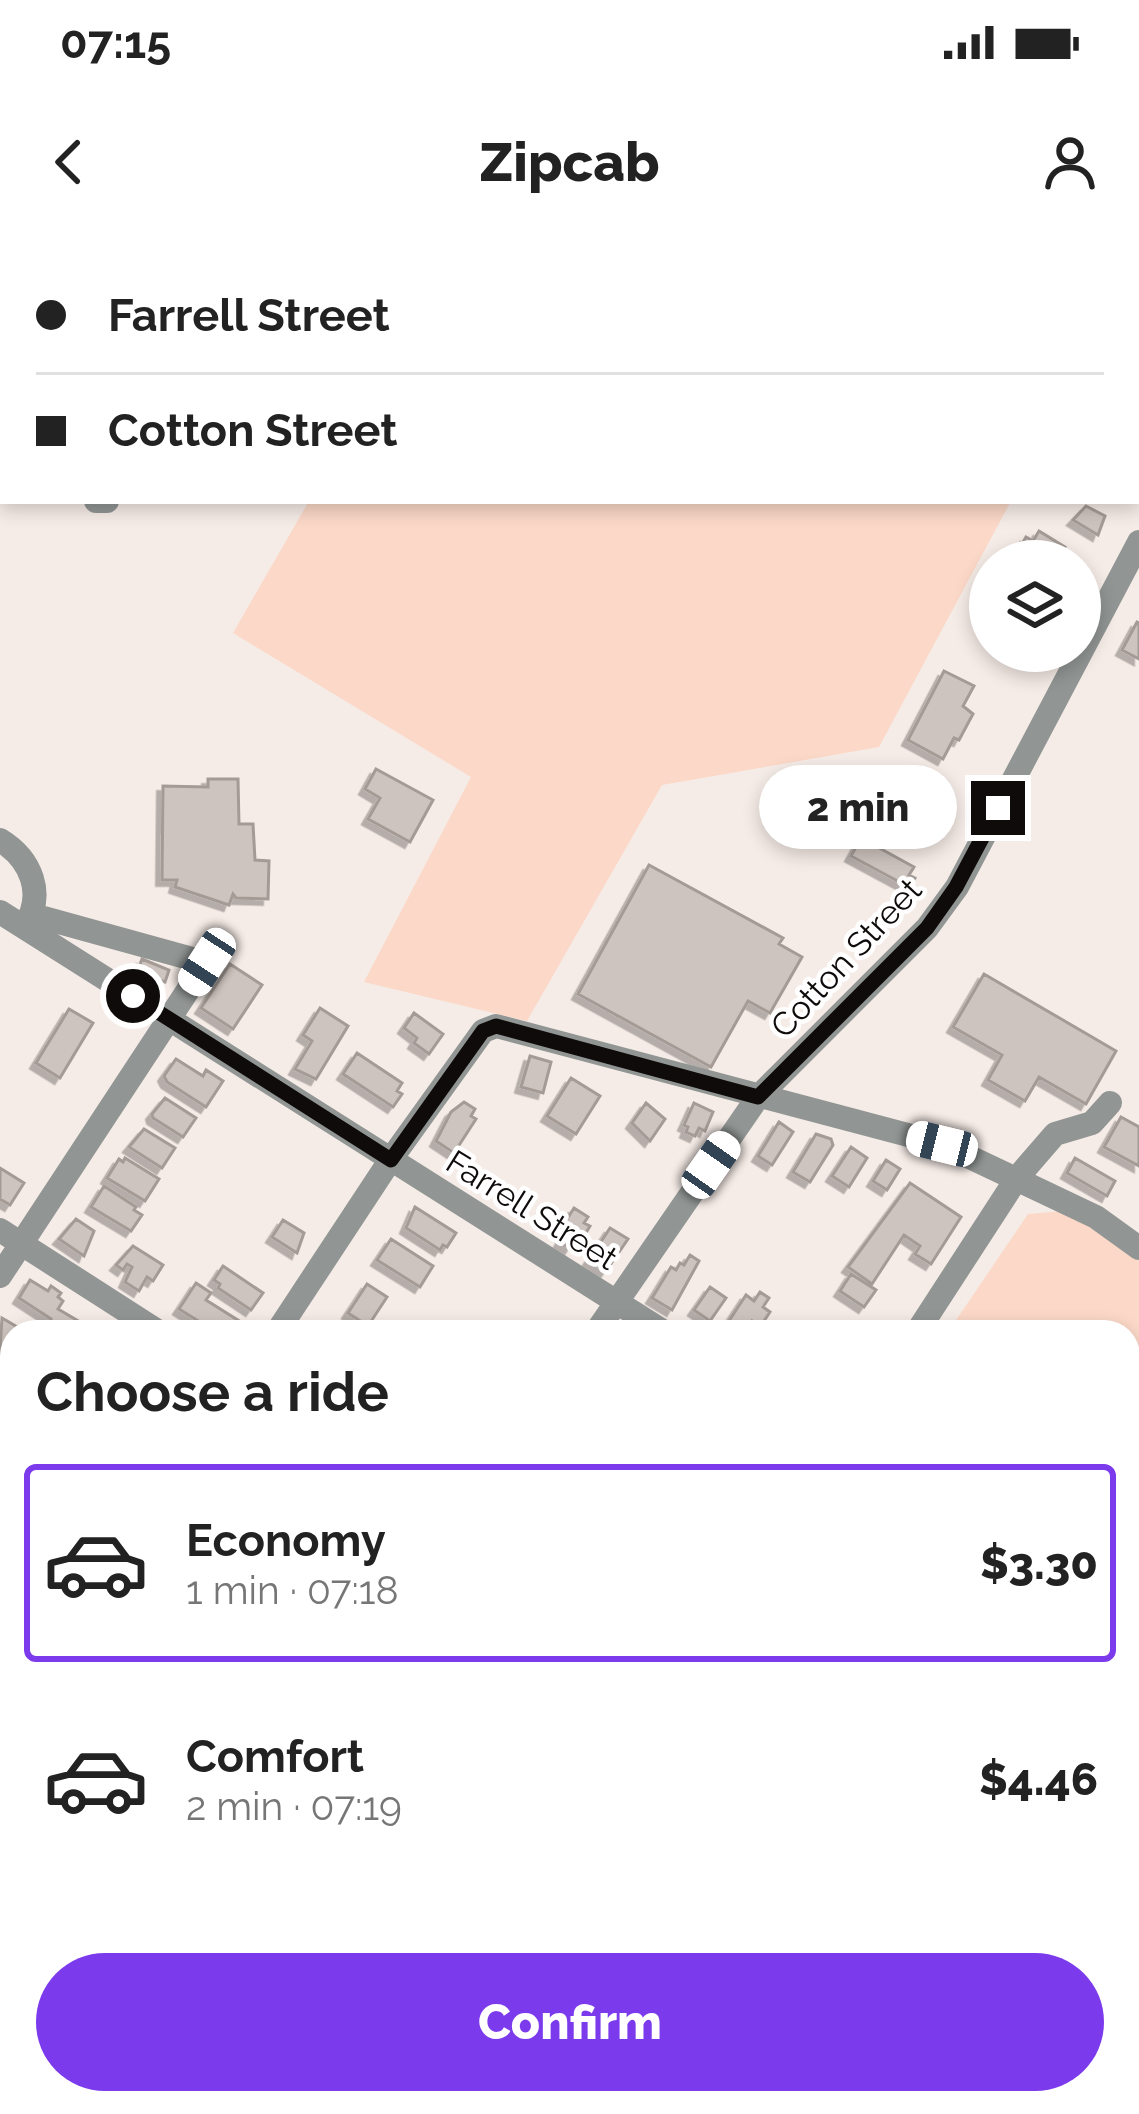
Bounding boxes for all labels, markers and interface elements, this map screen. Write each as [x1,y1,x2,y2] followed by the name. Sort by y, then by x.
[60,16,171,69] text: 07:15
[36,129,102,195] icon: back
[1037,129,1103,195] icon: person
[480,130,659,194] text: Zipcab
[108,289,390,342] text: Farrell Street
[108,404,398,457] text: Cotton Street
[969,540,1101,672] map controls
[969,540,1101,672] button: layers
[758,766,956,850] callout: 2 min
[971,781,1025,835] route end
[807,784,909,830] text: 2 min
[763,871,929,1045] street label: Cotton Street
[172,922,242,1002] car
[106,969,160,1023] route start
[903,1118,981,1170] car
[676,1125,746,1205] car
[439,1142,625,1278] street label: Farrell Street
[36,1360,389,1424] text: Choose a ride
[42,1509,150,1617] icon: car
[186,1514,386,1567] text: Economy
[980,1537,1098,1590] text: $3.30
[186,1567,399,1613] text: 1 min · 07:18
[42,1725,150,1833] icon: car
[186,1730,364,1783] text: Comfort
[979,1753,1098,1806] text: $4.46
[186,1783,402,1829] text: 2 min · 07:19
[36,1953,1104,2091] button: Confirm

